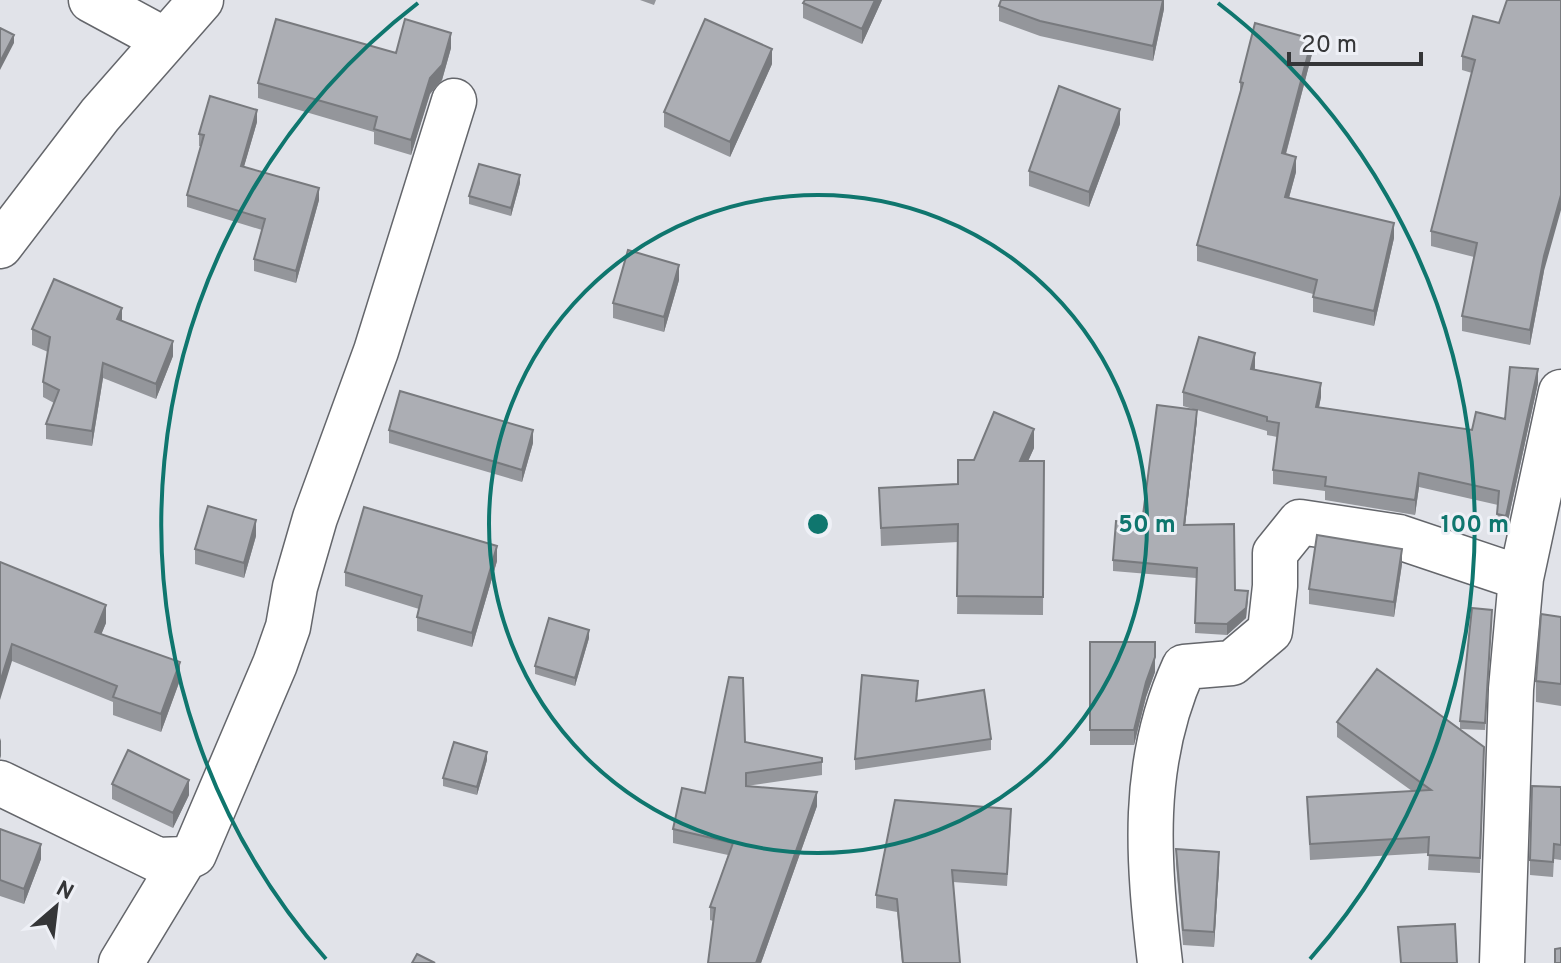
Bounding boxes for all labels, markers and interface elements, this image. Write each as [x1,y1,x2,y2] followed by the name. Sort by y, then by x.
[1289,16,1421,66] scale bar
[1301,31,1357,61] text: 20 m
[804,510,832,538] centre of rings
[1118,511,1176,541] text: 50 m
[1441,511,1509,541] text: 100 m
[16,867,96,947] north arrow
[51,876,78,907] text: N

